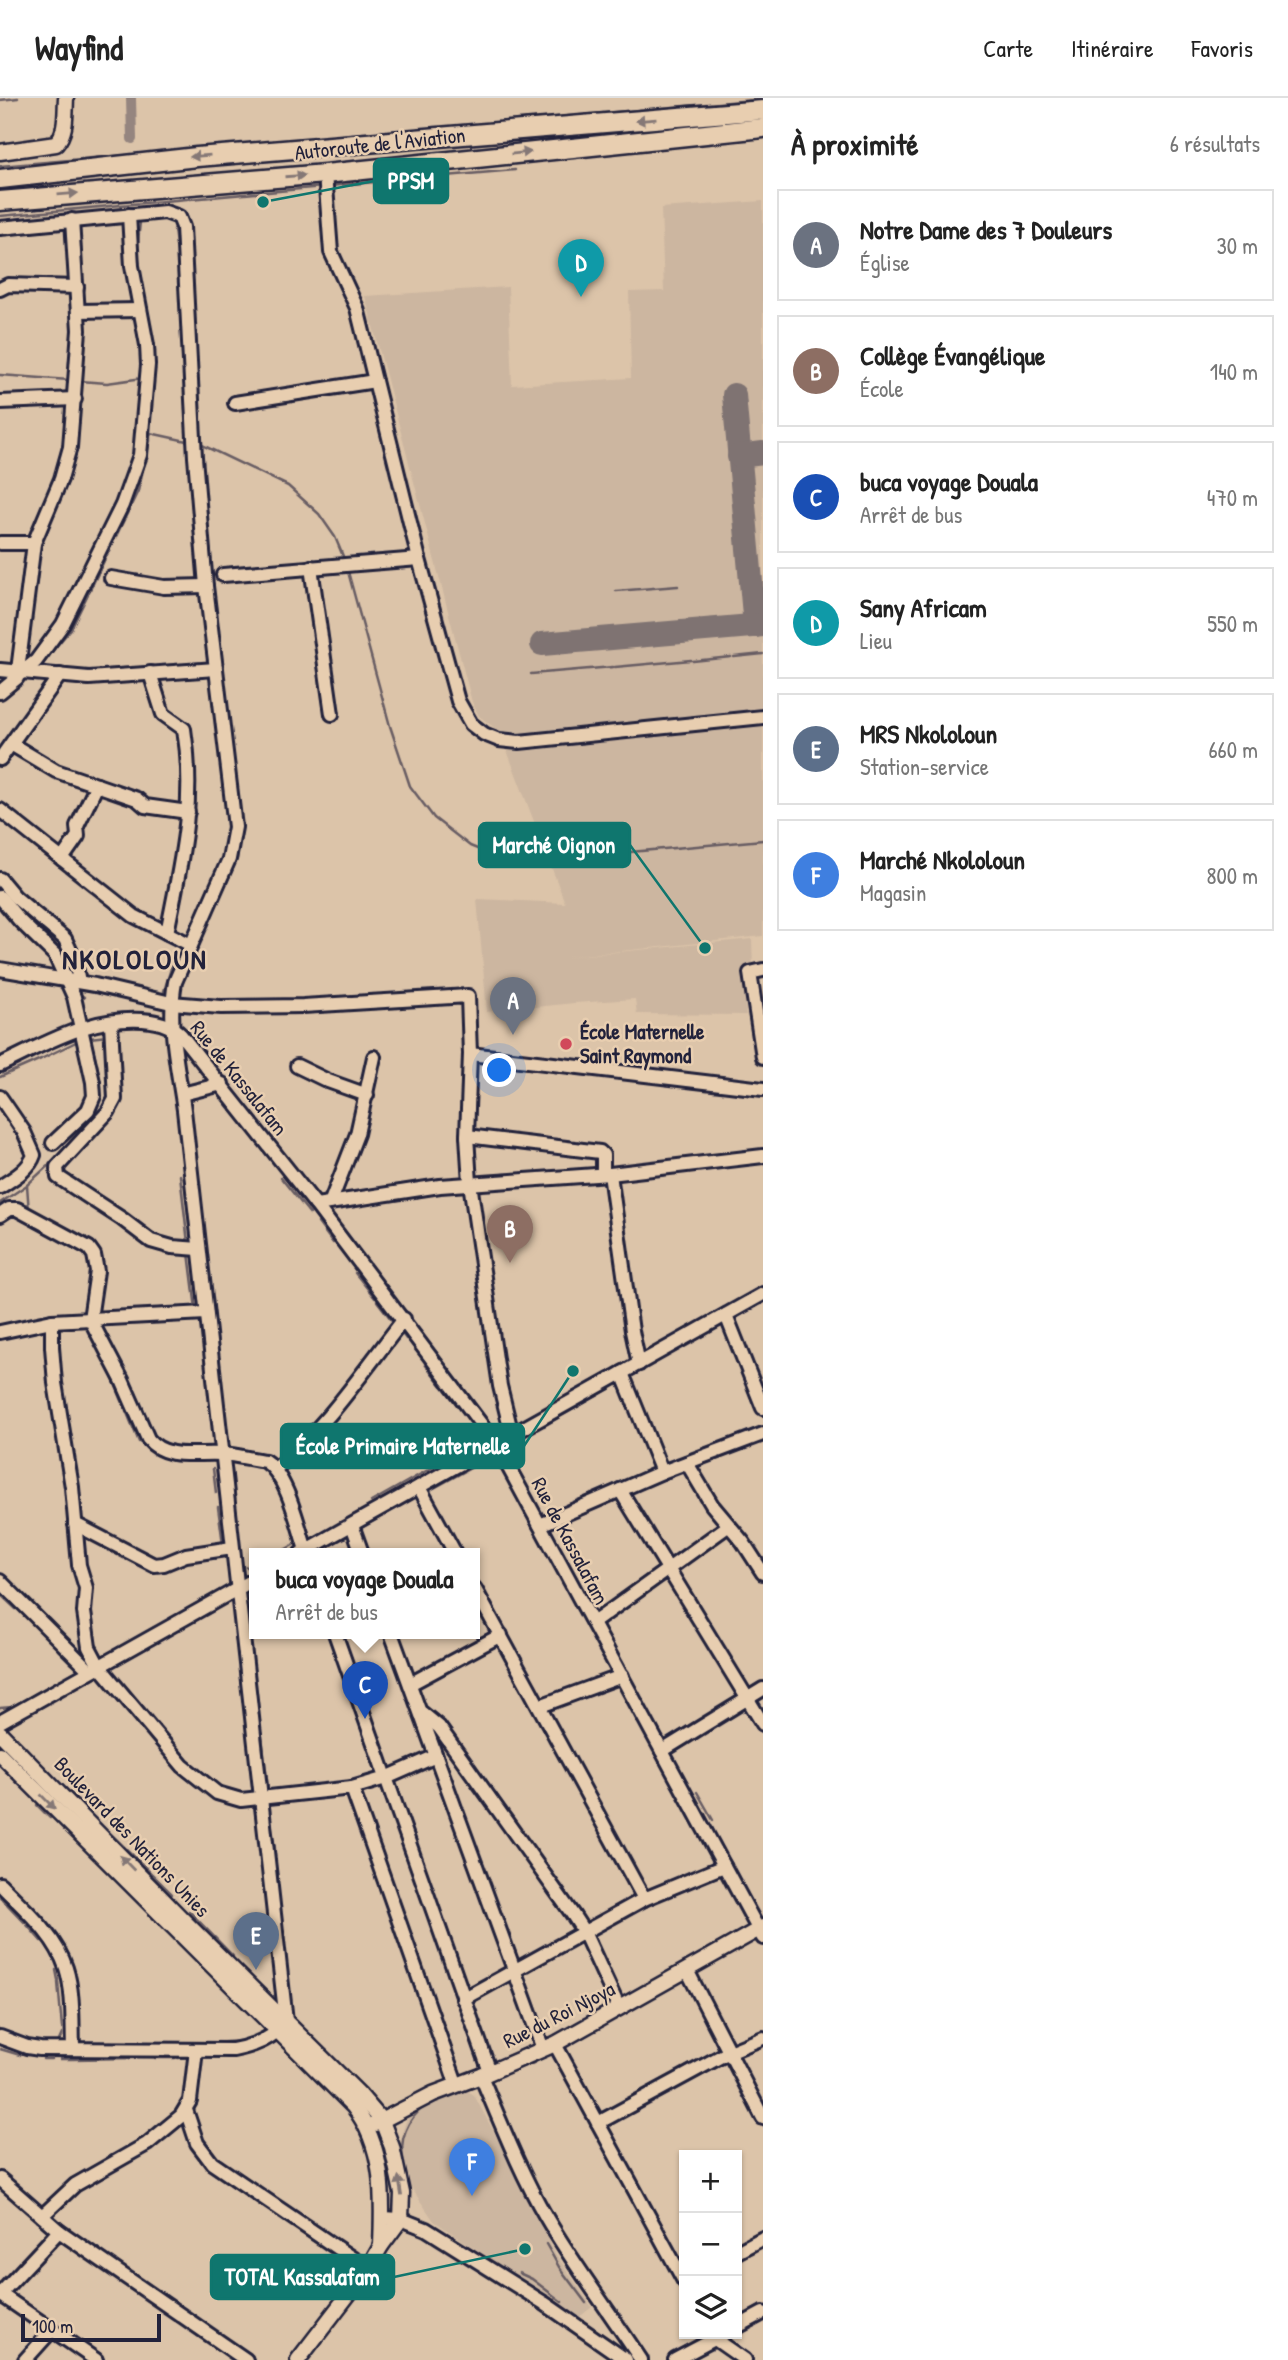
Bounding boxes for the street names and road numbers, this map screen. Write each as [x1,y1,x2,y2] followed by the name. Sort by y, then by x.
[293,120,467,167] street label: Autoroute de l'Aviation
[184,1014,295,1141] street label: Rue de Kassalafam
[525,1472,616,1609] street label: Rue de Kassalafam
[48,1750,217,1923] street label: Boulevard des Nations Unies
[498,1974,620,2055] street label: Rue du Roi Njoya

